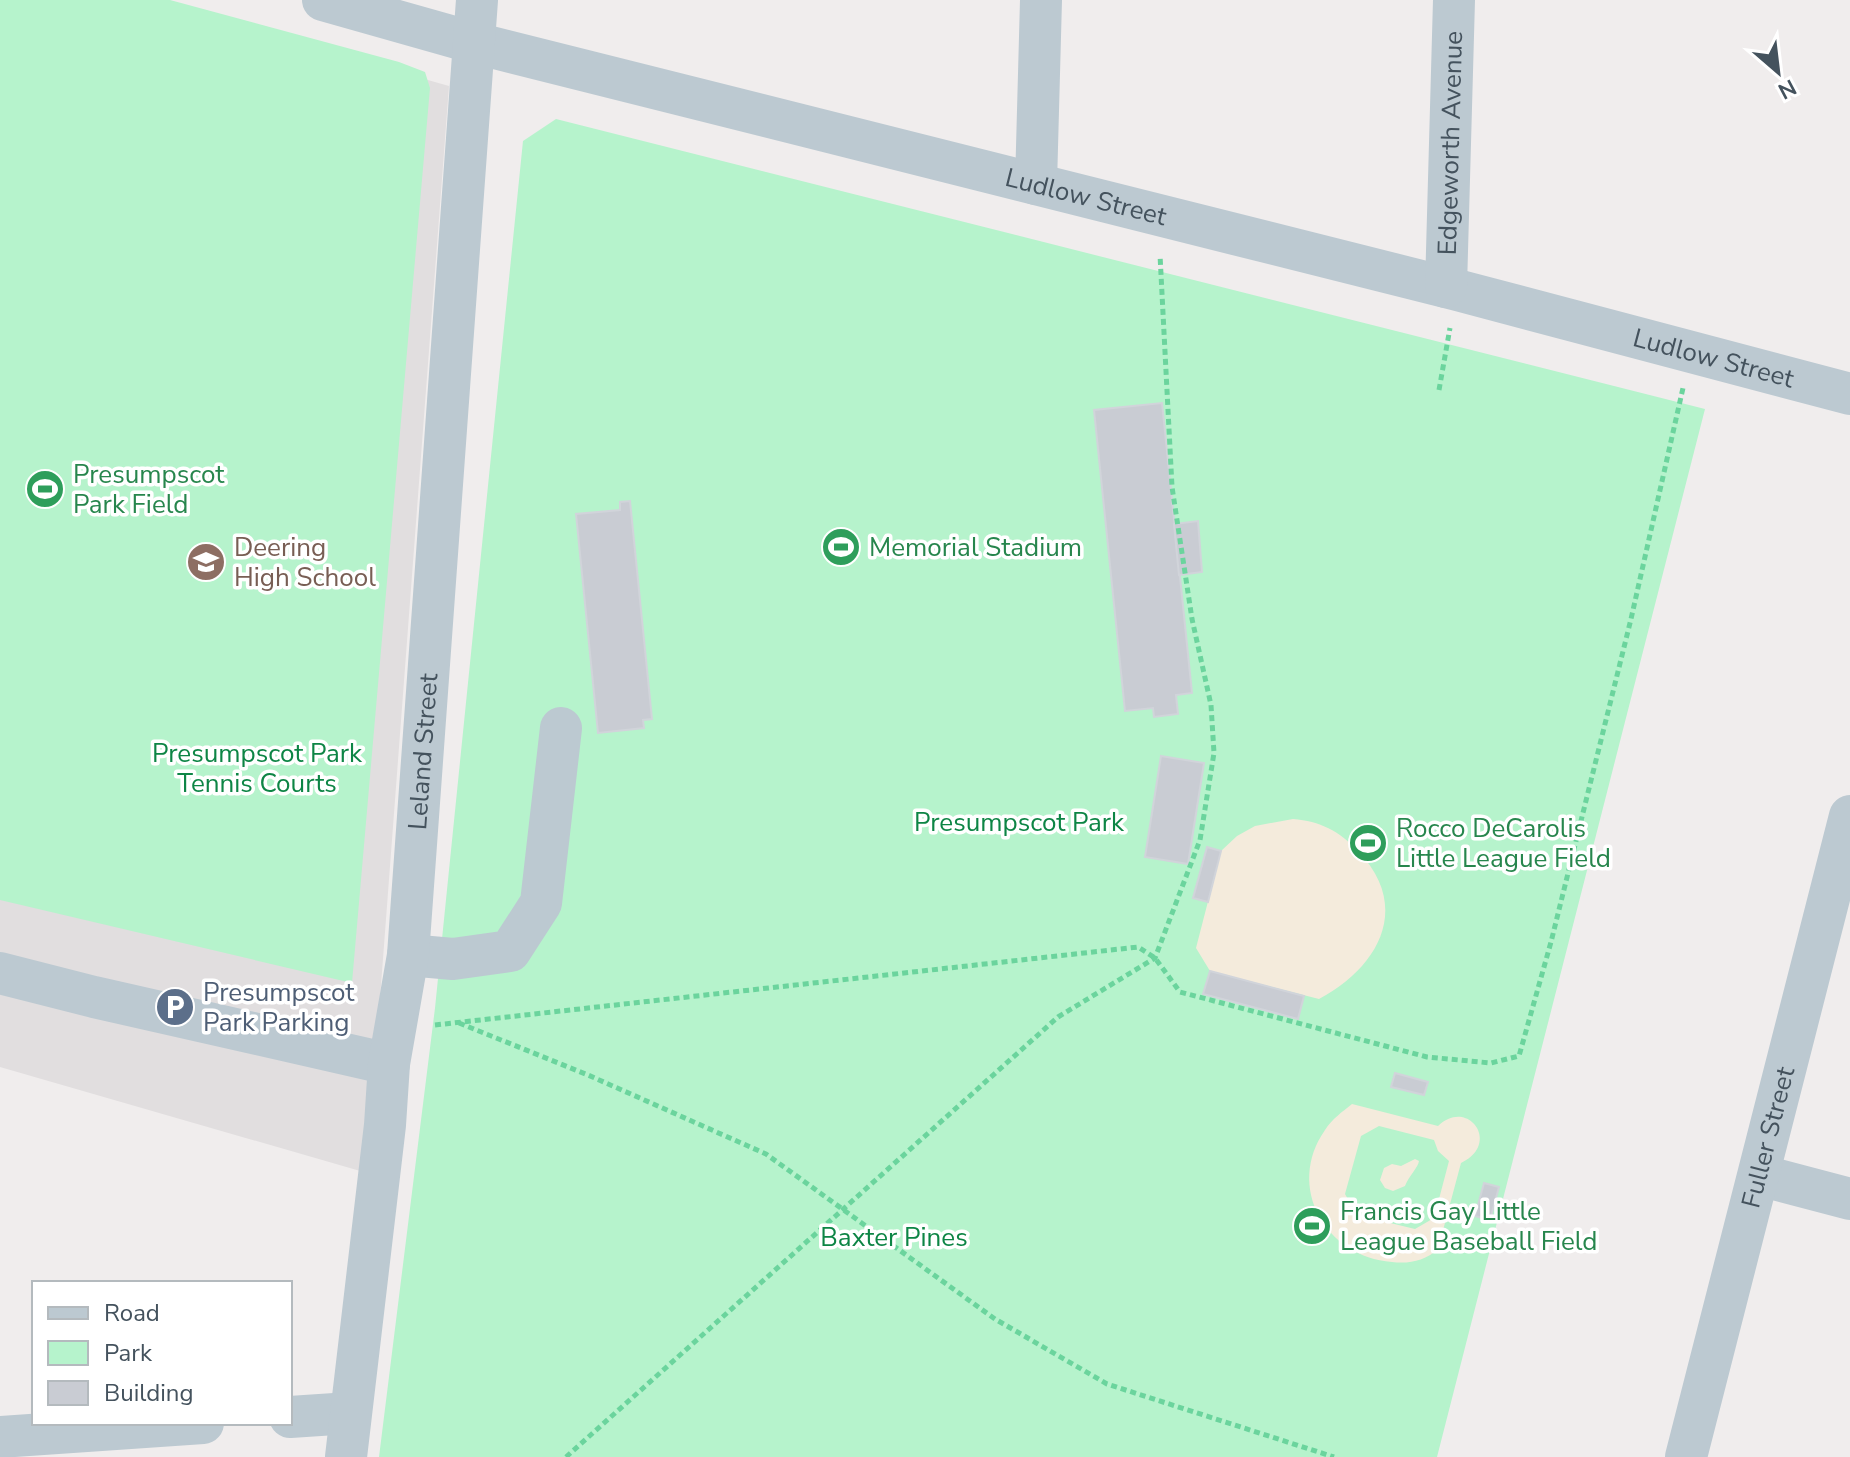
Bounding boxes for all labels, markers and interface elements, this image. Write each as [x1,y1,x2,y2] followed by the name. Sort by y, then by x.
[1429,30,1471,256] street label: Edgeworth Avenue
[1738,32,1818,112] north arrow
[1773,72,1801,106] text: N
[1002,160,1171,234] street label: Ludlow Street
[1629,320,1799,396] street label: Ludlow Street
[73,457,225,522] place label: Presumpscot Park Field
[24,468,66,510] sports icon: Presumpscot Park Field
[820,526,862,568] sports icon: Memorial Stadium
[234,530,376,595] place label: Deering High School
[869,530,1082,565] place label: Memorial Stadium
[185,541,227,583] school or university icon: Deering High School
[400,671,446,831] street label: Leland Street
[152,736,363,801] park label: Presumpscot Park Tennis Courts
[914,805,1125,840] park label: Presumpscot Park
[1396,811,1611,876] place label: Rocco DeCarolis Little League Field
[1347,822,1389,864] sports icon: Rocco DeCarolis Little League Field
[203,975,355,1040] place label: Presumpscot Park Parking
[154,986,196,1028] parking icon: Presumpscot Park Parking
[1733,1062,1803,1212] street label: Fuller Street
[1340,1194,1597,1259] place label: Francis Gay Little League Baseball Field
[1291,1205,1333,1247] sports icon: Francis Gay Little League Baseball Field
[820,1220,968,1255] park label: Baxter Pines
[32,1281,292,1425] legend
[104,1297,160,1329] text: Road
[104,1337,153,1369] text: Park
[104,1377,194,1409] text: Building

